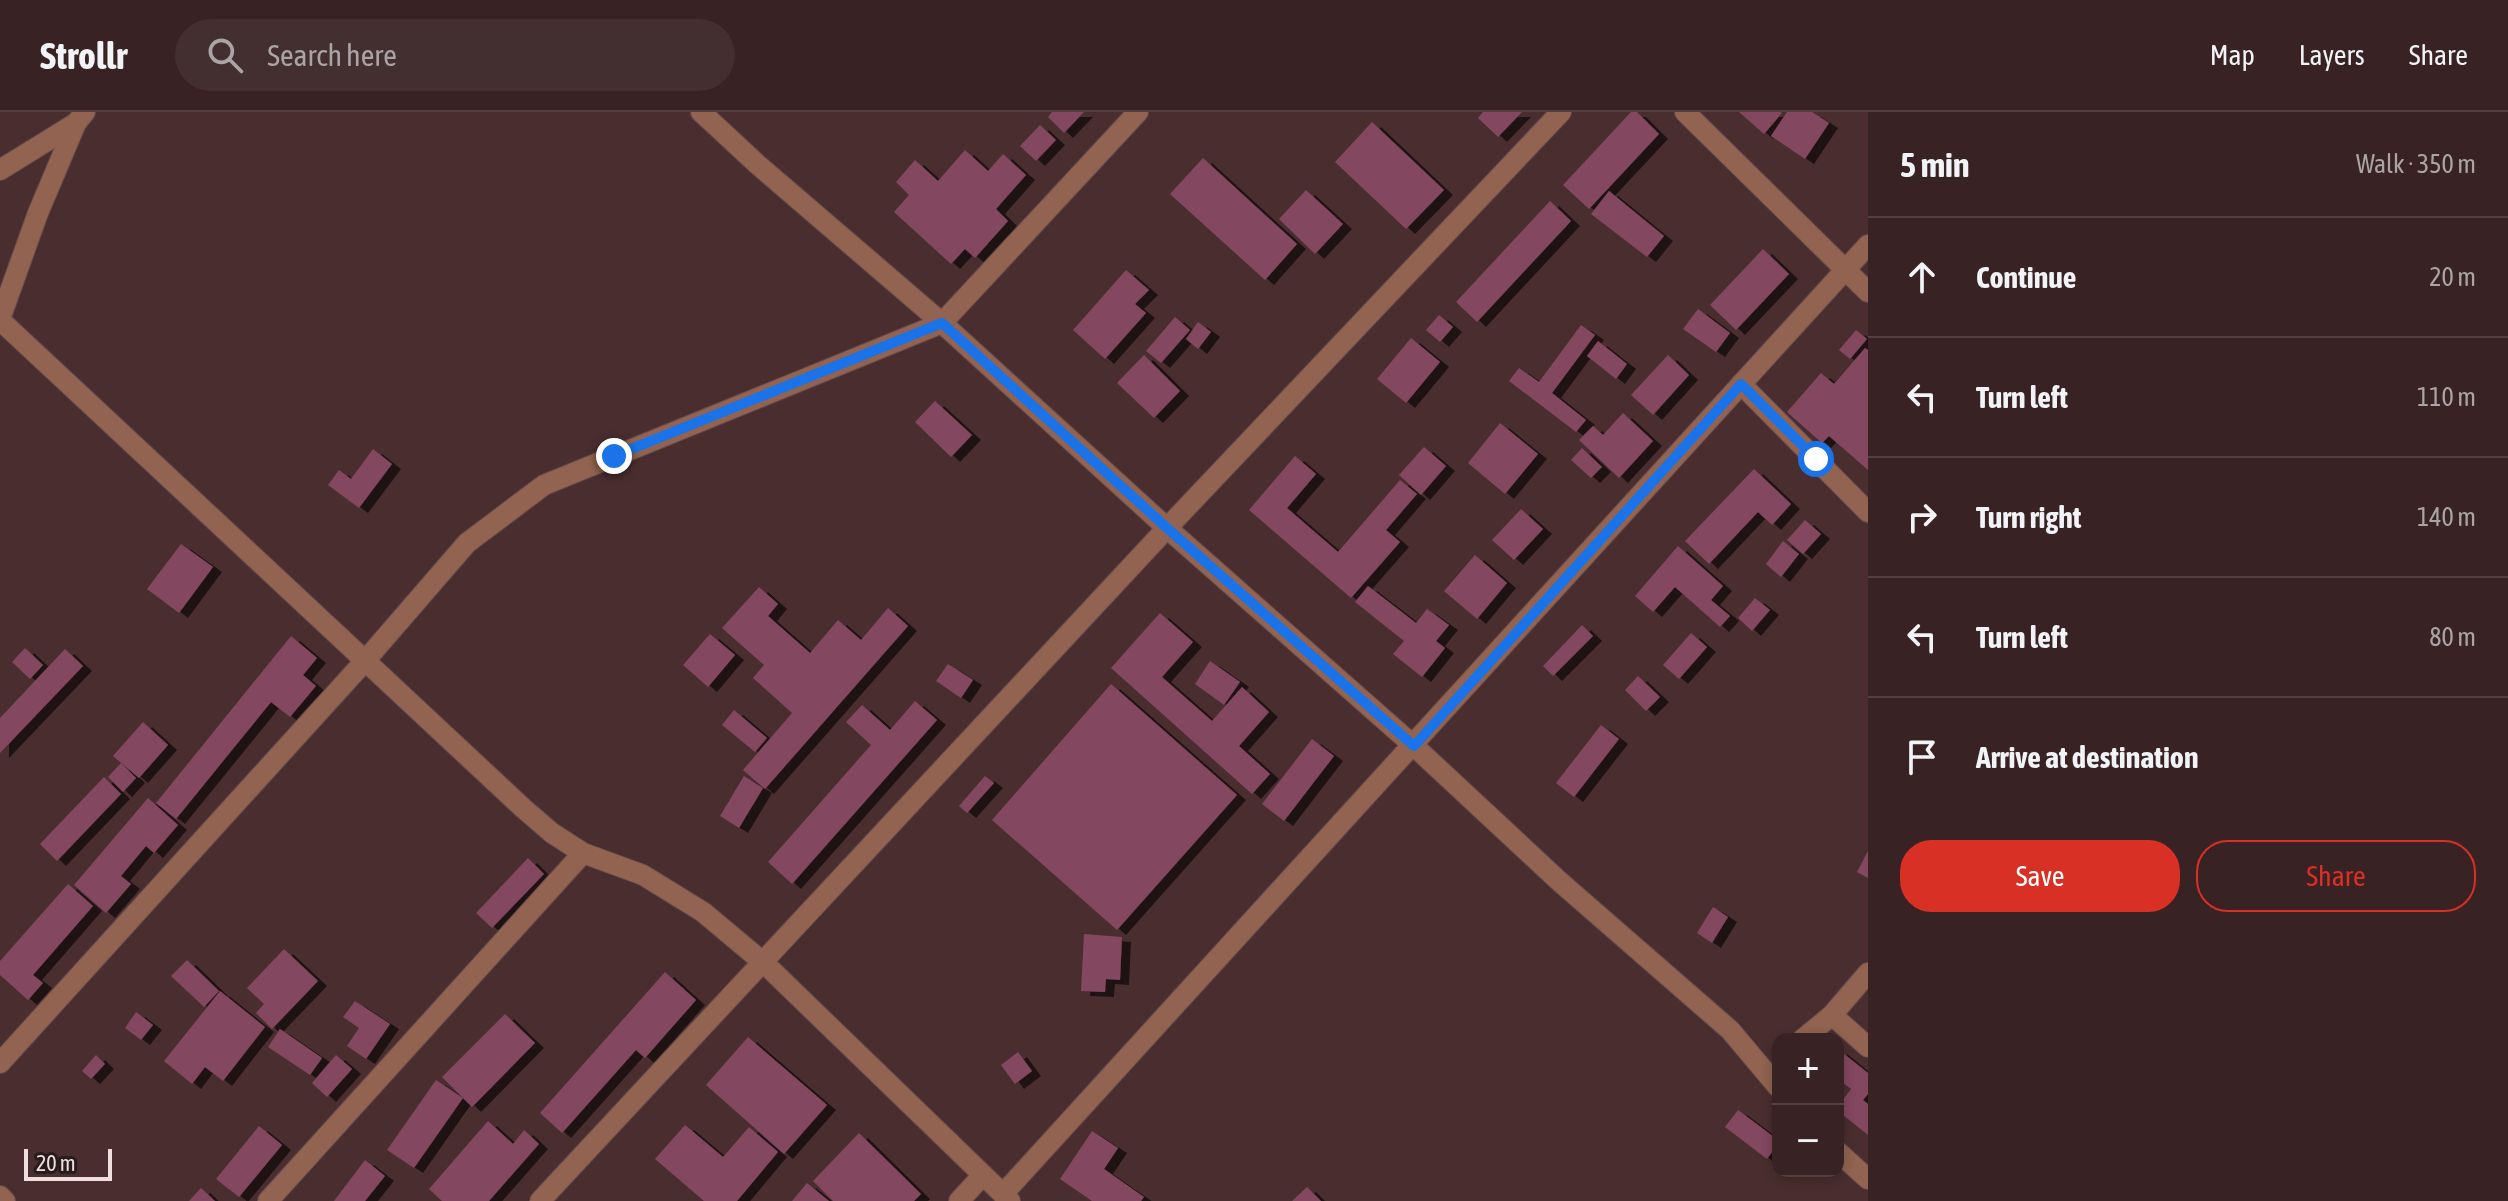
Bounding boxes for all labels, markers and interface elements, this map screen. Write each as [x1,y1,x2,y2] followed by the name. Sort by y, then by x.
[175,19,735,91] search box
[203,33,247,77] icon: search
[40,34,127,77] text: Strollr
[267,38,397,72] text: Search here
[2210,39,2255,71] text: Map
[2299,39,2365,71] text: Layers
[2409,39,2468,71] text: Share
[1900,145,1969,184] text: 5 min
[2356,149,2476,179] text: Walk · 350 m
[1900,255,1944,299] icon: ahead
[1976,260,2076,294] text: Continue
[2429,262,2476,292] text: 20 m
[1900,375,1944,419] icon: left
[1976,380,2068,414] text: Turn left
[2417,382,2476,412] text: 110 m
[596,438,632,474] route end
[1798,441,1834,477] route start
[1900,495,1944,539] icon: right
[1976,500,2082,534] text: Turn right
[2417,502,2476,532] text: 140 m
[1900,615,1944,659] icon: left
[1976,620,2068,654] text: Turn left
[2429,622,2476,652] text: 80 m
[1900,735,1944,779] icon: arrive
[1976,740,2198,774] text: Arrive at destination
[1900,840,2180,912] button: Save
[2196,840,2476,912] button: Share
[1772,1033,1844,1177] map controls
[1772,1033,1844,1105] button: +
[1772,1105,1844,1177] button: −
[24,1145,112,1181] scale bar
[36,1150,76,1176] text: 20 m

